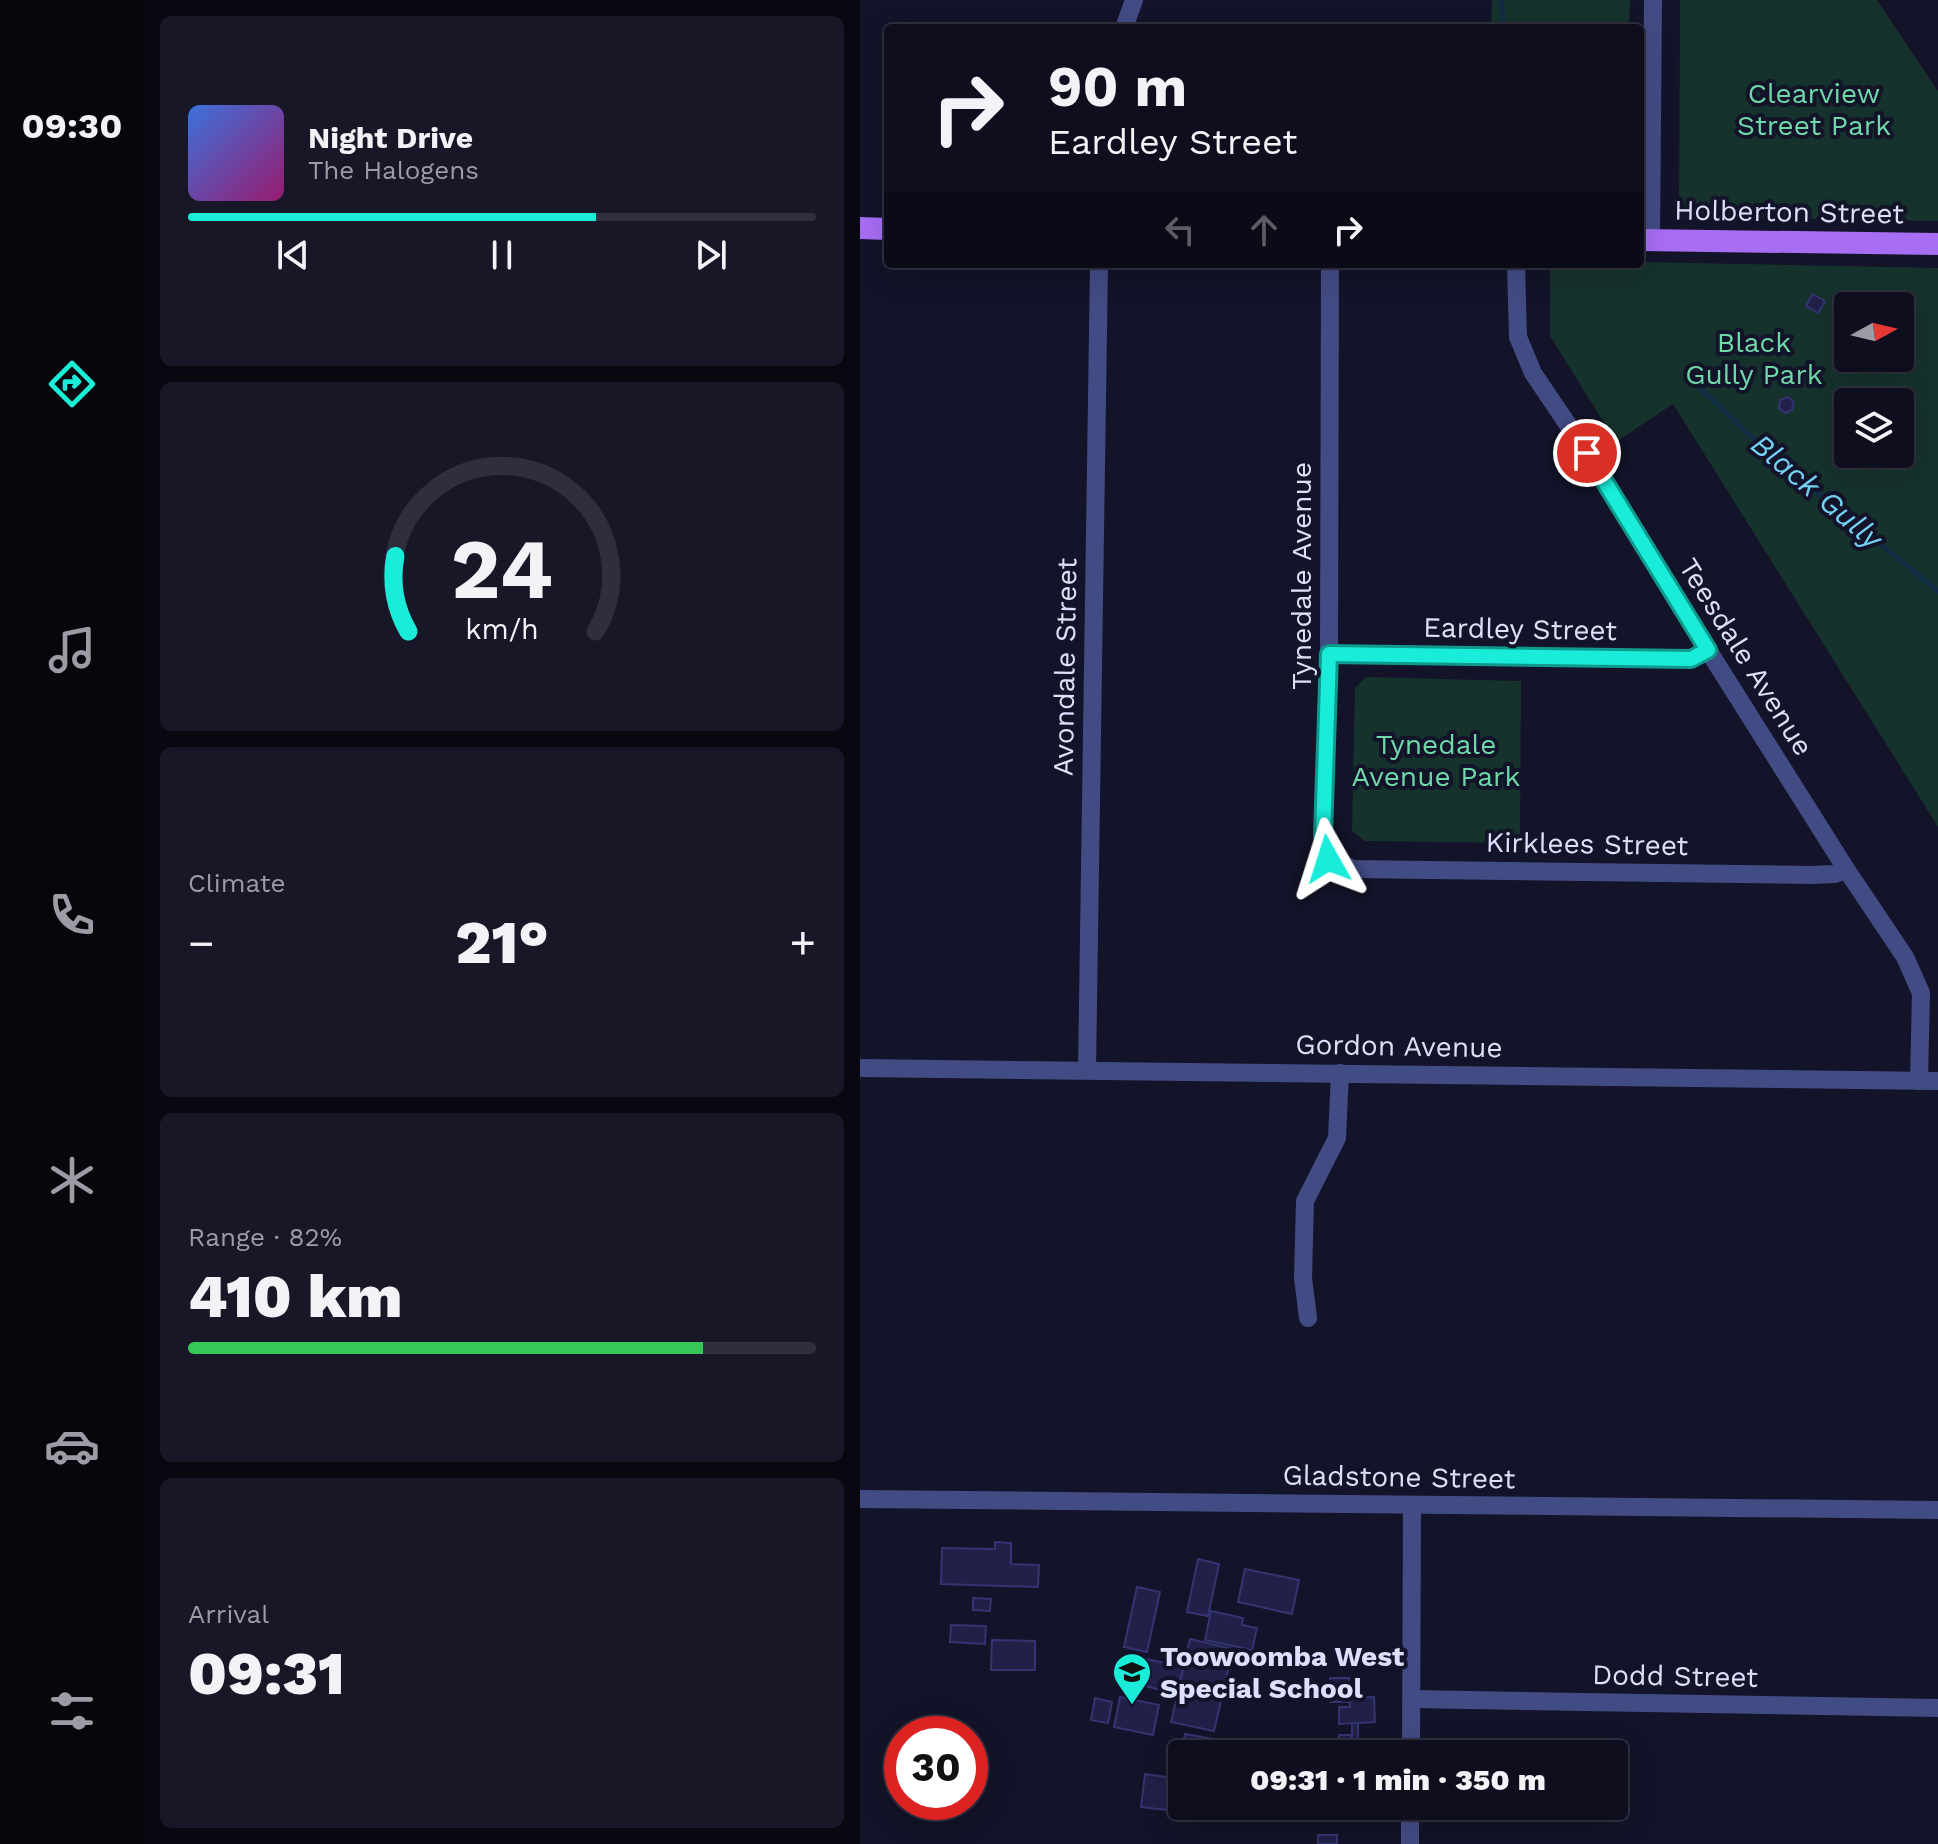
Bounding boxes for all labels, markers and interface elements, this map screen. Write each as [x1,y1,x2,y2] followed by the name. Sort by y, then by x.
[1048,54,1187,120] text: 90 m
[916,56,1020,160] icon: right
[1737,77,1891,142] park label: Clearview Street Park
[22,105,122,147] text: 09:30
[308,120,473,155] text: Night Drive
[1048,121,1297,163] text: Eardley Street
[308,155,479,185] text: The Halogens
[1674,193,1904,231] street label: Holberton Street
[1158,208,1202,252] icon: left
[1242,208,1286,252] icon: ahead
[1326,208,1370,252] icon: right
[271,233,315,277] icon: previous
[480,233,524,277] icon: pause
[689,233,733,277] icon: next
[1834,292,1914,372] north arrow
[1834,292,1914,468] map controls
[1685,326,1823,391] park label: Black Gully Park
[44,356,100,412] icon: directions
[1834,388,1914,468] button: layers
[1553,419,1621,487] pin
[1744,426,1891,557] water label: Black Gully
[1565,431,1609,475] icon: arrive
[1285,462,1318,690] street label: Tynedale Avenue
[451,521,553,618] text: 24
[1672,552,1820,762] street label: Teesdale Avenue
[1047,557,1083,776] street label: Avondale Street
[1423,611,1617,647] street label: Eardley Street
[465,613,539,647] text: km/h
[44,622,100,678] icon: music
[1352,728,1521,793] park label: Tynedale Avenue Park
[1286,817,1370,901] position arrow
[1485,826,1689,862] street label: Kirklees Street
[188,868,286,898] text: Climate
[44,887,100,943] icon: phone
[455,907,549,978] text: 21°
[188,917,215,969] text: −
[789,917,816,969] text: +
[1295,1028,1503,1064] street label: Gordon Avenue
[44,1152,100,1208] icon: climate
[188,1222,342,1252] text: Range · 82%
[188,1261,402,1332] text: 410 km
[44,1418,100,1474] icon: car
[1282,1458,1516,1496] street label: Gladstone Street
[188,1599,269,1629] text: Arrival
[188,1638,345,1709] text: 09:31
[1160,1640,1404,1705] place label: Toowoomba West Special School
[1111,1651,1153,1706] school or university icon: Toowoomba West Special School
[1592,1658,1759,1694] street label: Dodd Street
[44,1683,100,1739] icon: filters
[884,1716,988,1820] speed limit sign: 30
[1250,1762,1546,1797] text: 09:31 · 1 min · 350 m

